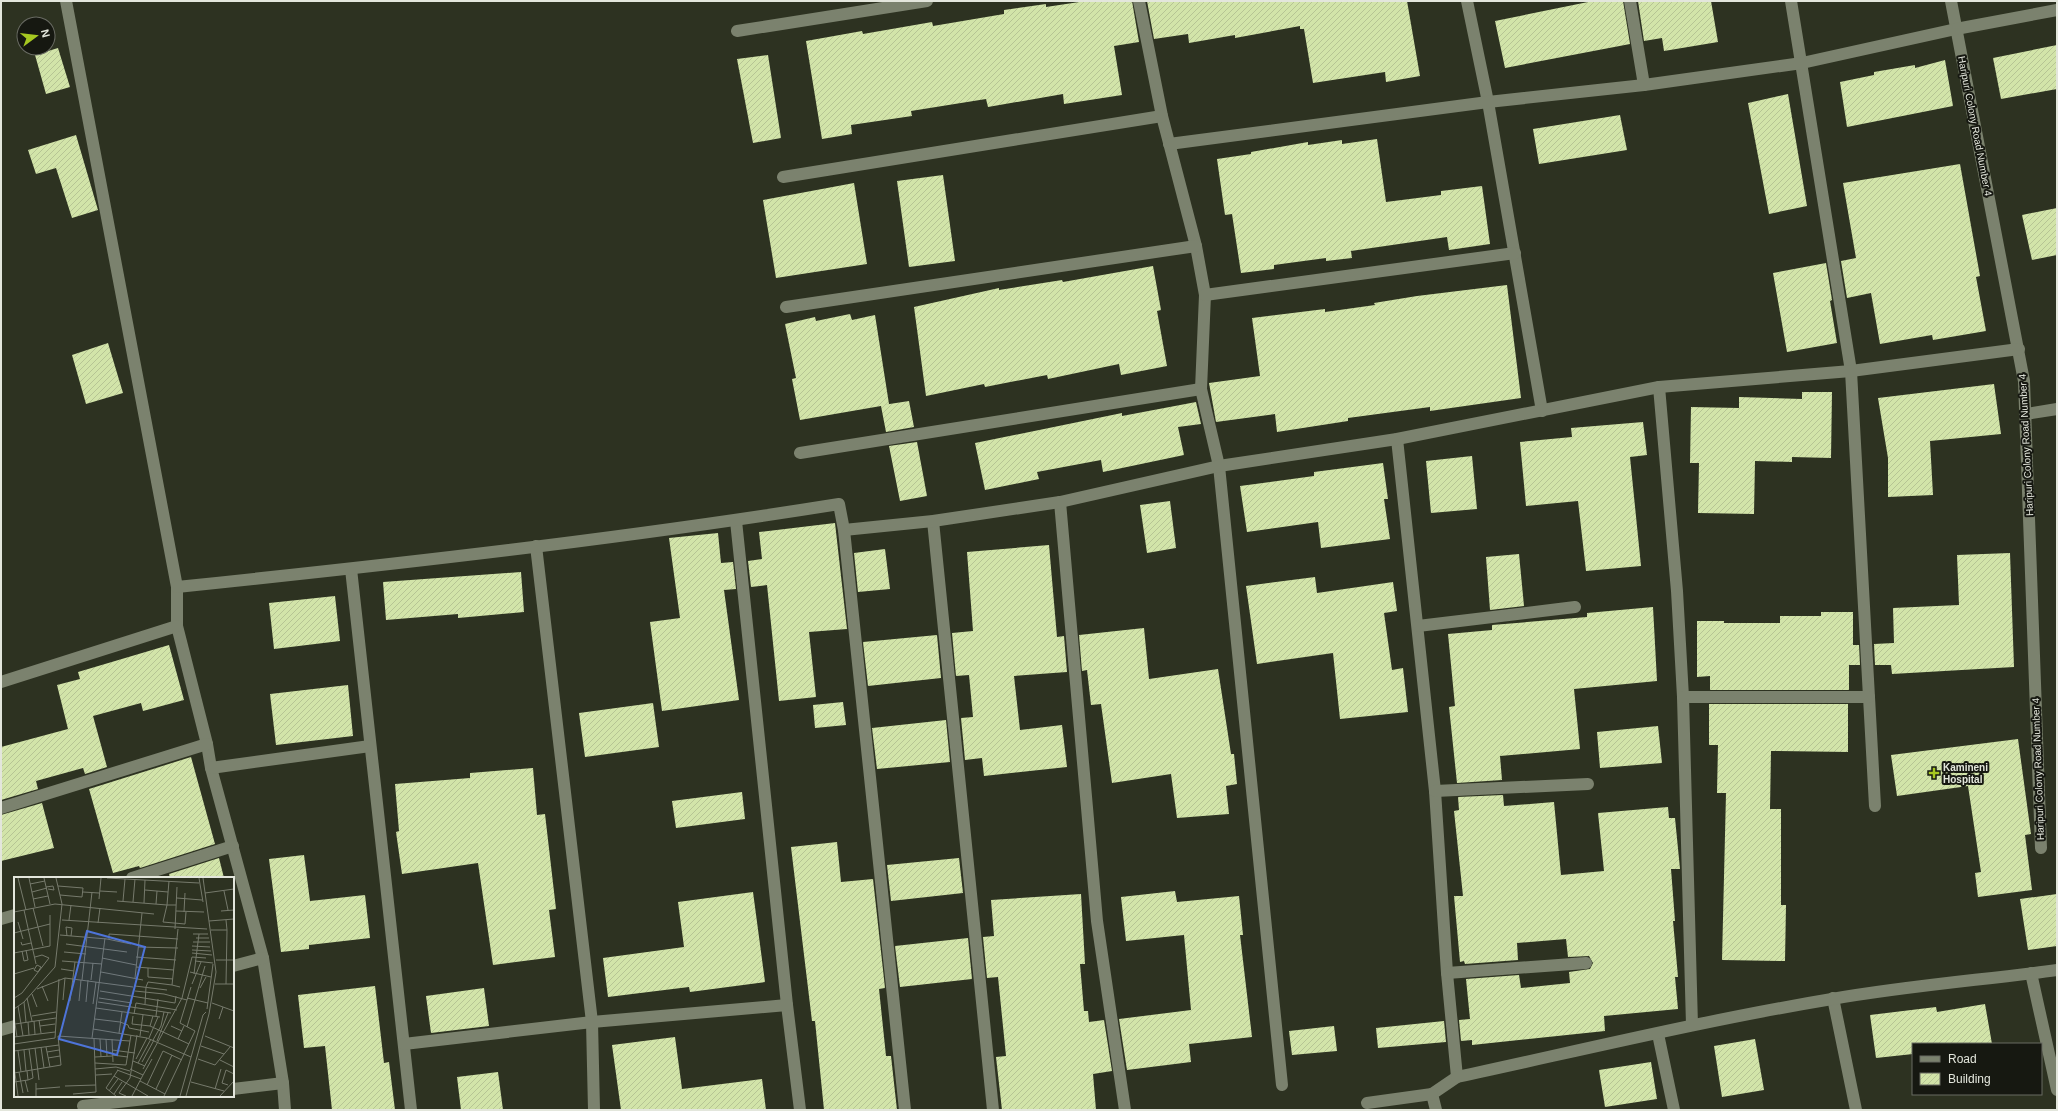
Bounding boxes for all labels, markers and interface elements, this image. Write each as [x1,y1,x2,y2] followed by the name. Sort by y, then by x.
[16,16,56,56] north arrow
[39,28,52,39] text: N
[1956,55,1994,197] street label: Haripuri Colony Road Number 4
[2017,373,2035,516] street label: Haripuri Colony Road Number 4
[2030,697,2046,840] street label: Haripuri Colony Road Number 4
[1943,762,1988,785] place label: Kamineni Hospital
[1928,767,1940,779] marker: Kamineni Hospital
[14,877,234,1097] inset map
[1912,1043,2042,1095] legend
[1948,1052,1977,1066] text: Road
[1948,1072,1991,1086] text: Building

